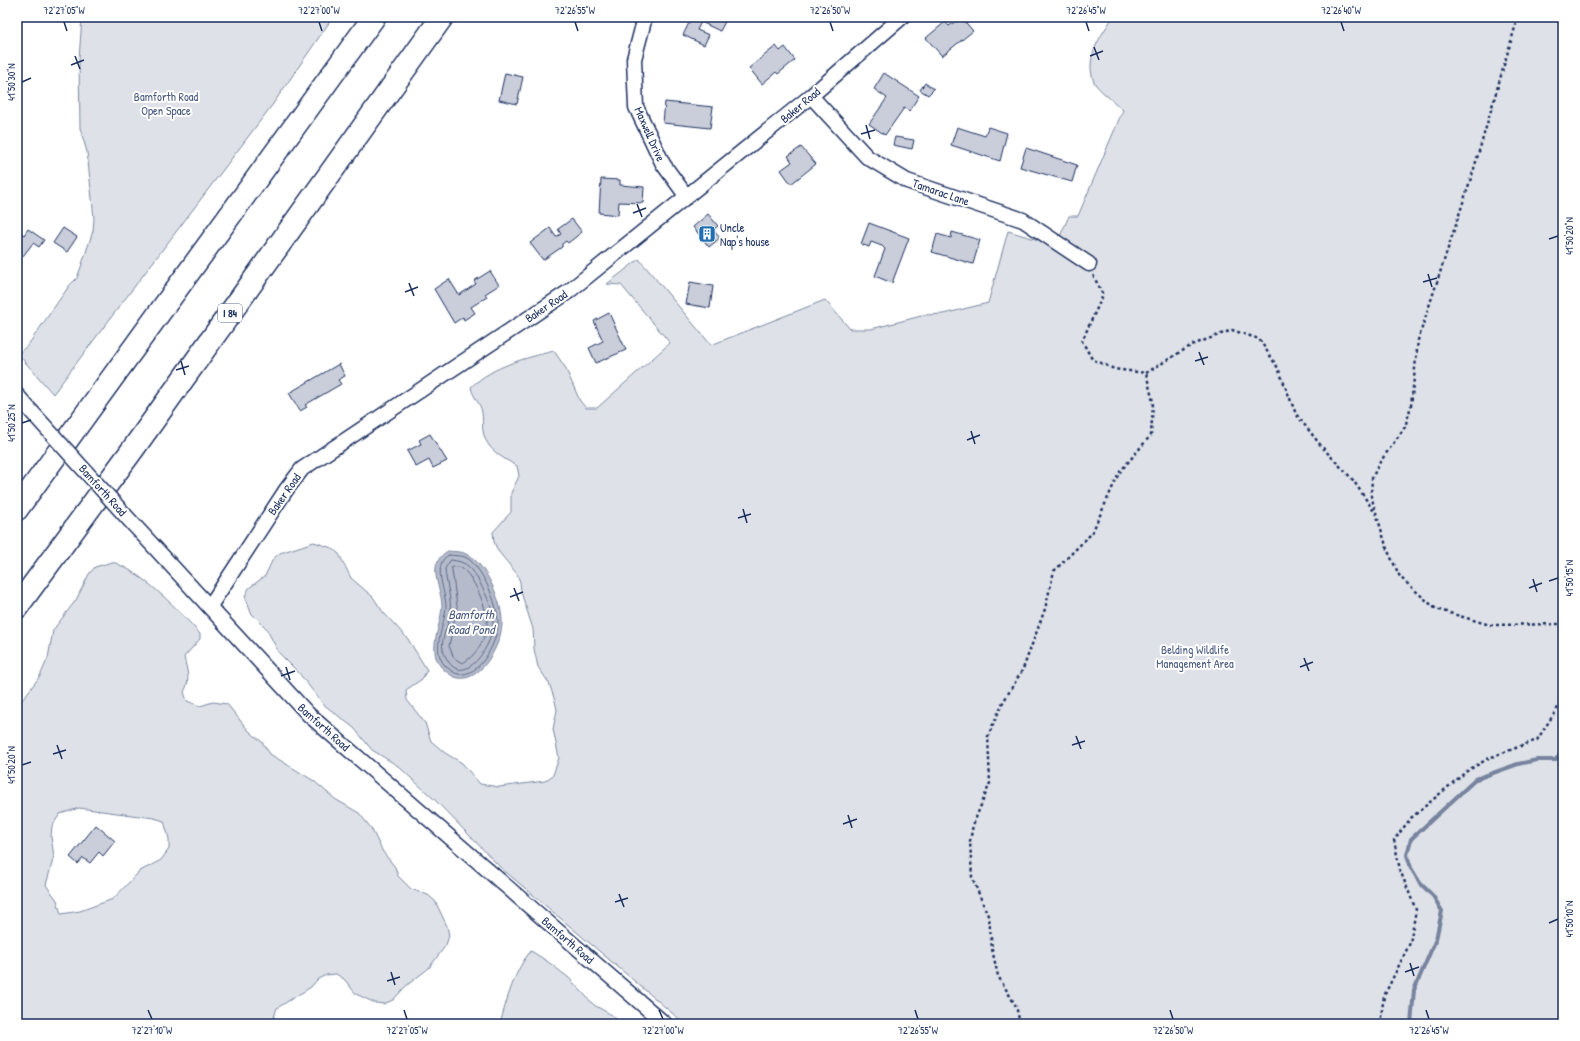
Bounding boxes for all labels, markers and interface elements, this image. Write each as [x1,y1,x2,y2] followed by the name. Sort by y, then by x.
[43,4,85,17] text: 72°27'05"W
[298,4,341,17] text: 72°27'00"W
[555,4,596,17] text: 72°26'55"W
[810,4,851,17] text: 72°26'50"W
[1066,4,1107,17] text: 72°26'45"W
[1321,4,1362,17] text: 72°26'40"W
[5,63,18,101] text: 41°50'30"N
[776,83,824,127] street label: Baker Road
[134,88,198,119] park label: Bamforth Road Open Space
[630,104,670,164] street label: Maxwell Drive
[910,174,972,210] street label: Tamarac Lane
[1563,217,1576,255] text: 41°50'20"N
[720,219,770,250] place label: Uncle Nap's house
[697,224,717,244] building icon: Uncle Nap's house
[522,285,571,326] street label: Baker Road
[218,304,242,322] road number: I 84
[5,404,18,442] text: 41°50'25"N
[75,460,131,520] street label: Bamforth Road
[263,469,305,518] street label: Baker Road
[1563,560,1576,596] text: 41°50'15"N
[448,605,496,638] water label: Bamforth Road Pond
[1156,641,1234,672] park label: Belding Wildlife Management Area
[294,699,354,755] street label: Bamforth Road
[5,746,18,784] text: 41°50'20"N
[1563,901,1576,937] text: 41°50'10"N
[538,912,598,968] street label: Bamforth Road
[132,1024,173,1037] text: 72°27'10"W
[386,1024,428,1037] text: 72°27'05"W
[642,1024,685,1037] text: 72°27'00"W
[898,1024,939,1037] text: 72°26'55"W
[1153,1024,1194,1037] text: 72°26'50"W
[1409,1024,1450,1037] text: 72°26'45"W

